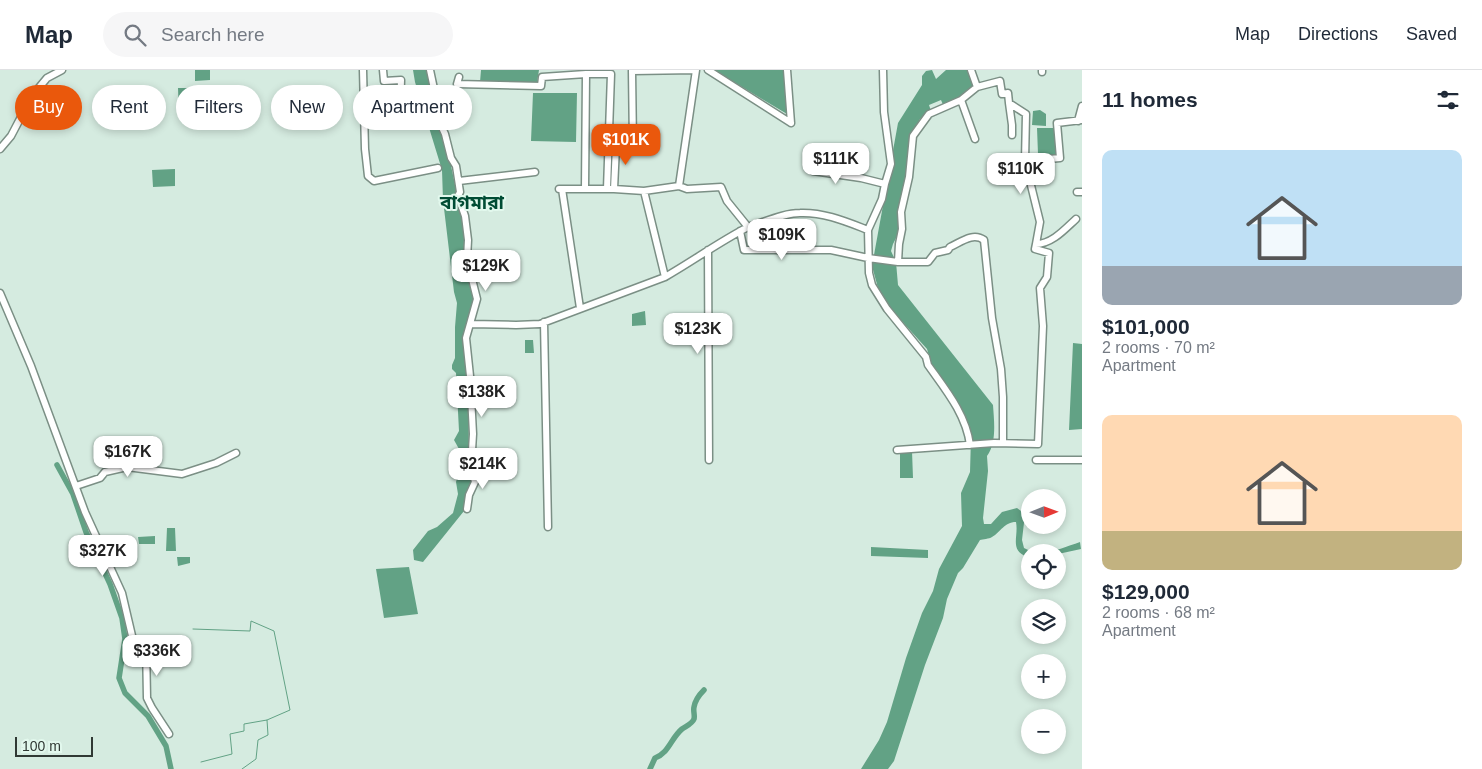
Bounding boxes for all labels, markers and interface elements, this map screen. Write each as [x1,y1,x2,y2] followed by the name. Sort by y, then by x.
[103,12,453,57] search box
[25,21,73,48] text: Map
[121,21,149,49] icon: search
[161,24,265,45] text: Search here
[1235,24,1270,44] text: Map
[1298,24,1378,44] text: Directions
[1406,24,1457,44] text: Saved
[15,85,82,130] chip: Buy
[92,85,166,130] chip: Rent
[176,85,261,130] chip: Filters
[271,85,343,130] chip: New
[353,85,472,130] chip: Apartment
[1434,86,1462,114] icon: filters
[1102,88,1198,111] text: 11 homes
[591,124,661,166] pin: $101K
[602,131,650,148] text: $101K
[801,142,871,185] pin: $111K
[813,150,859,167] text: $111K
[986,152,1056,195] pin: $110K
[998,160,1044,177] text: $110K
[1237,183,1327,273] icon: home
[439,192,505,213] district label: বাগমারা
[747,218,817,261] pin: $109K
[758,226,806,243] text: $109K
[451,250,521,292] pin: $129K
[462,257,510,274] text: $129K
[663,312,733,355] pin: $123K
[1102,315,1190,338] text: $101,000
[674,320,722,337] text: $123K
[1102,339,1215,356] text: 2 rooms · 70 m²
[1102,357,1176,374] text: Apartment
[447,376,517,418] pin: $138K
[458,383,506,400] text: $138K
[93,436,163,478] pin: $167K
[104,443,152,460] text: $167K
[448,448,518,490] pin: $214K
[1237,448,1327,538] icon: home
[459,455,507,472] text: $214K
[1021,489,1066,534] north arrow
[1021,489,1066,754] map controls
[68,534,138,577] pin: $327K
[79,542,127,559] text: $327K
[1021,544,1066,589] button: locate
[1102,580,1190,603] text: $129,000
[1021,599,1066,644] button: layers
[1102,604,1215,621] text: 2 rooms · 68 m²
[1102,622,1176,639] text: Apartment
[122,634,192,677] pin: $336K
[133,642,181,659] text: $336K
[1021,654,1066,699] button: +
[1021,709,1066,754] button: −
[15,734,92,757] scale bar
[22,738,61,754] text: 100 m

